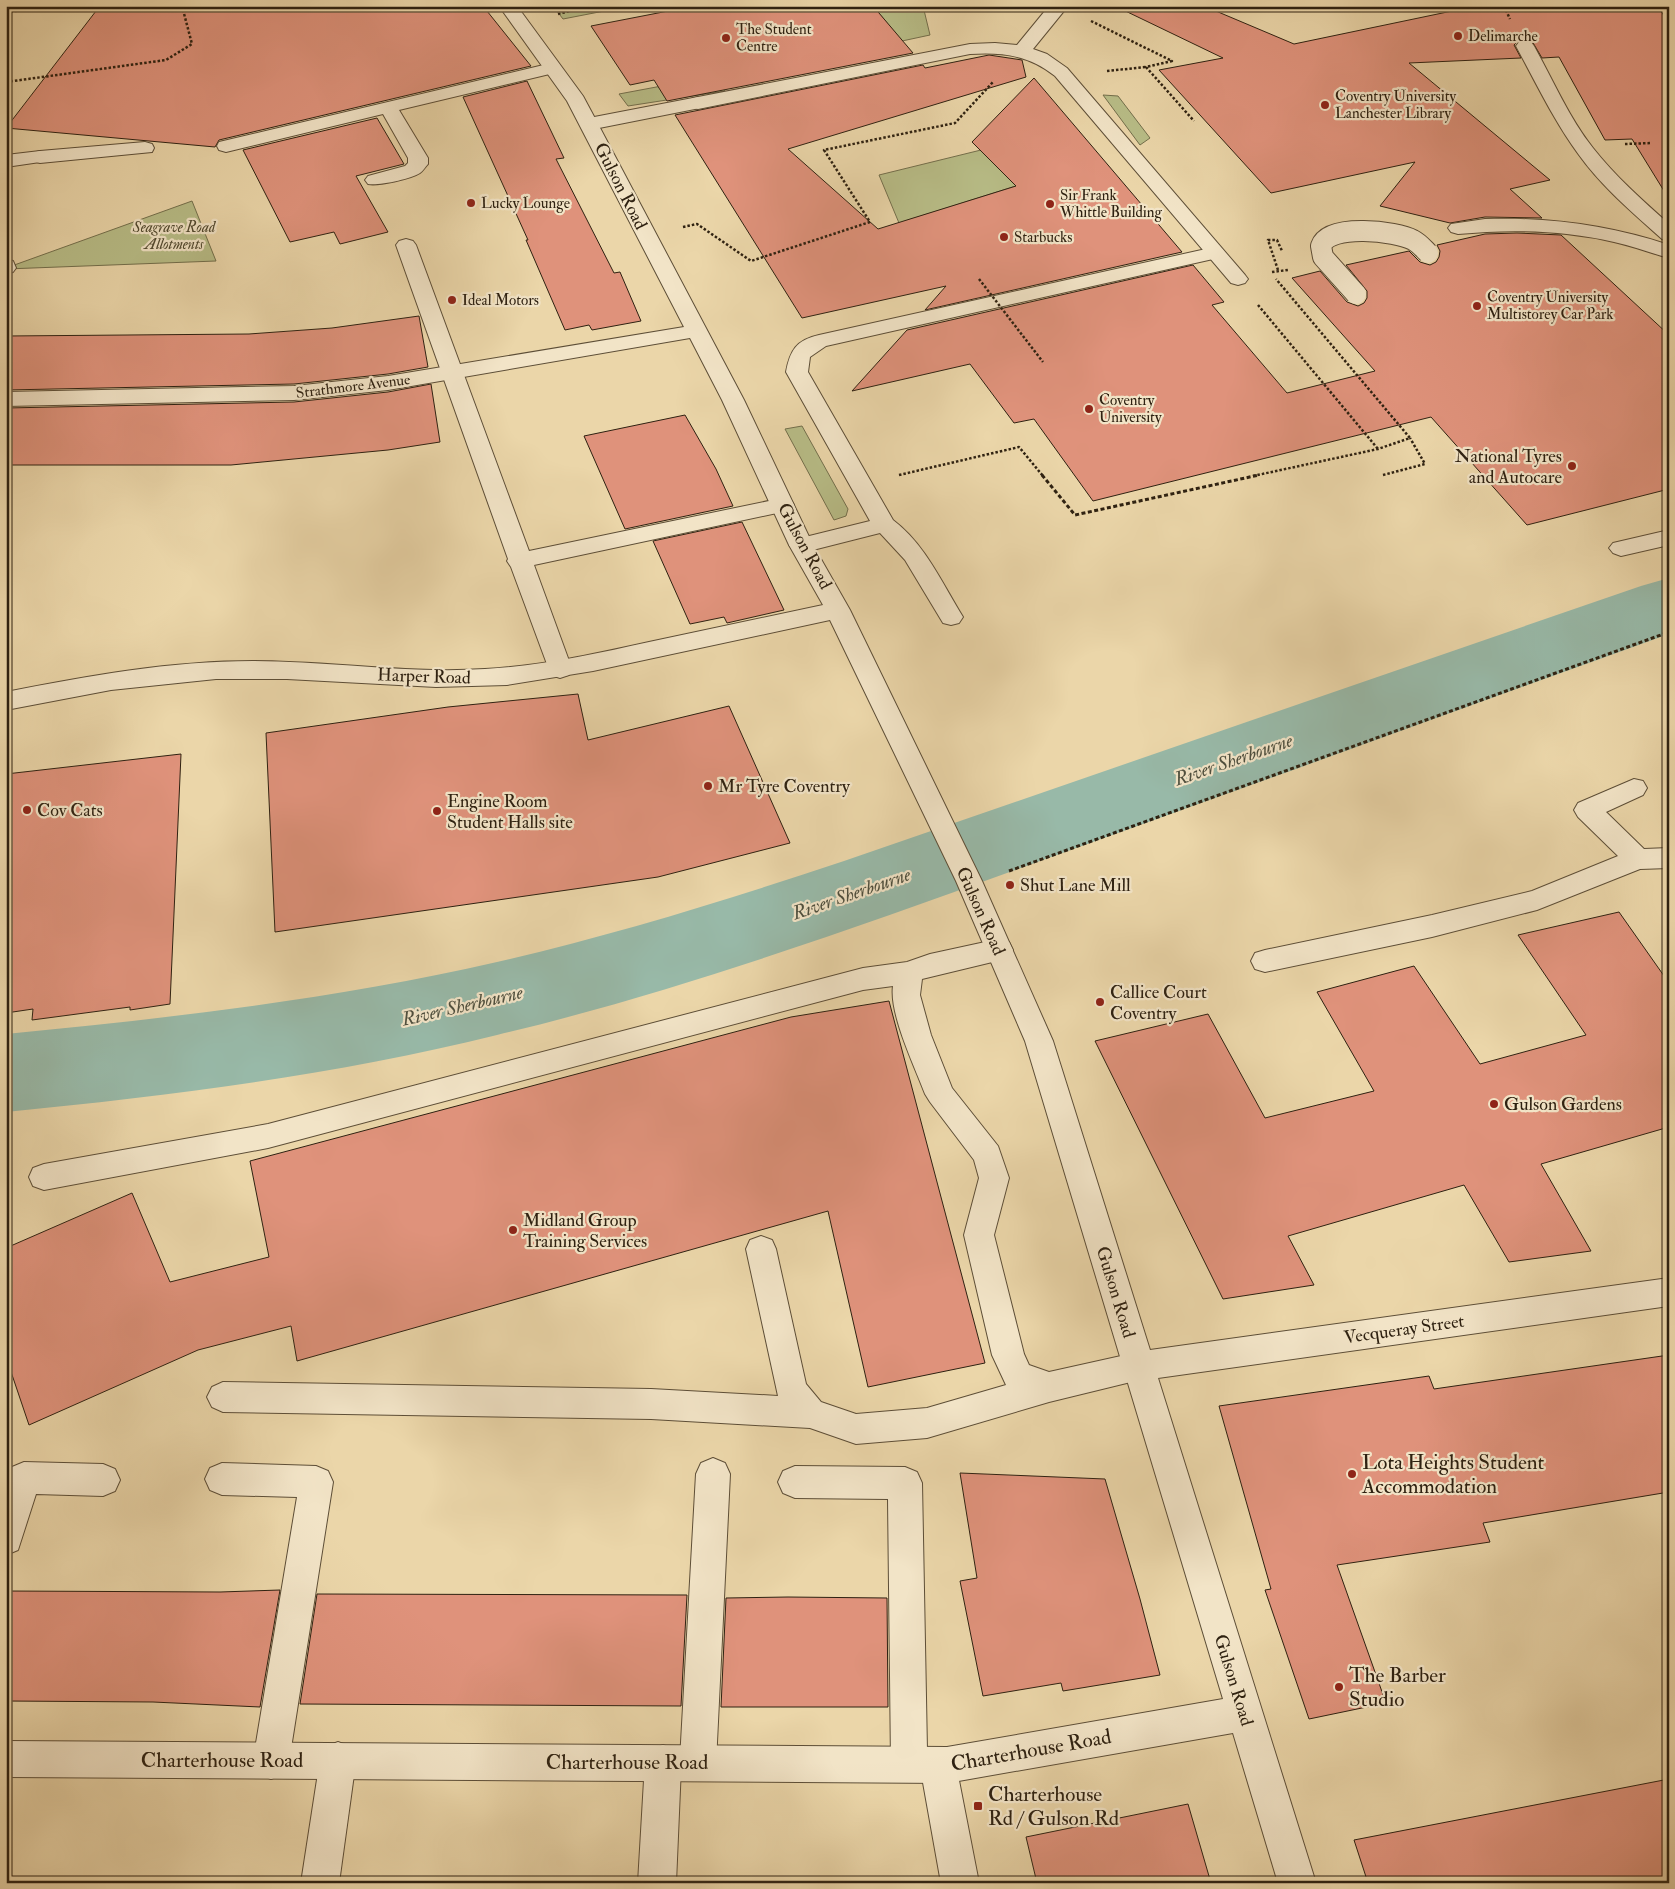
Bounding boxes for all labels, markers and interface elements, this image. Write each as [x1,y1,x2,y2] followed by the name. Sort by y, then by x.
[736,20,812,56] place label: The Student Centre
[1468,27,1538,46] place label: Delimarche
[1452,30,1464,42] marker: Delimarche
[720,32,732,44] marker: The Student Centre
[1335,87,1457,123] place label: Coventry University Lanchester Library
[1319,99,1331,111] marker: Coventry University Lanchester Library
[589,139,652,234] street label: Gulson Road
[1059,186,1163,222] place label: Sir Frank Whittle Building
[481,194,570,213] place label: Lucky Lounge
[465,197,477,209] marker: Lucky Lounge
[1044,198,1056,210] marker: Sir Frank Whittle Building
[132,218,217,254] park label: Seagrave Road Allotments
[1014,228,1072,247] place label: Starbucks
[998,231,1010,243] marker: Starbucks
[1487,288,1614,324] place label: Coventry University Multistorey Car Park
[462,291,539,310] place label: Ideal Motors
[446,294,458,306] marker: Ideal Motors
[1471,300,1483,312] marker: Coventry University Multistorey Car Park
[295,370,411,403] street label: Strathmore Avenue
[1099,391,1162,427] place label: Coventry University
[1083,403,1095,415] marker: Coventry University
[1455,445,1562,489] place label: National Tyres and Autocare
[1566,460,1578,472] marker: National Tyres and Autocare
[772,499,837,594] street label: Gulson Road
[377,663,471,690] street label: Harper Road
[1170,728,1296,792] water label: River Sherbourne
[718,775,851,798] place label: Mr Tyre Coventry
[702,780,714,792] marker: Mr Tyre Coventry
[447,790,573,834] place label: Engine Room Student Halls site
[37,799,103,822] place label: Cov Cats
[21,804,33,816] marker: Cov Cats
[431,805,443,817] marker: Engine Room Student Halls site
[788,862,914,926] water label: River Sherbourne
[951,863,1010,959] street label: Gulson Road
[1020,874,1131,897] place label: Shut Lane Mill
[1004,879,1016,891] marker: Shut Lane Mill
[398,980,526,1032] water label: River Sherbourne
[1110,981,1207,1025] place label: Callice Court Coventry
[1094,996,1106,1008] marker: Callice Court Coventry
[1504,1093,1622,1116] place label: Gulson Gardens
[1488,1098,1500,1110] marker: Gulson Gardens
[523,1209,647,1253] place label: Midland Group Training Services
[507,1224,519,1236] marker: Midland Group Training Services
[1091,1244,1140,1341] street label: Gulson Road
[1342,1310,1466,1349] street label: Vecqueray Street
[1361,1449,1544,1500] place label: Lota Heights Student Accommodation
[1346,1468,1358,1480] marker: Lota Heights Student Accommodation
[1209,1632,1258,1729] street label: Gulson Road
[1349,1662,1446,1713] place label: The Barber Studio
[1333,1681,1345,1693] marker: The Barber Studio
[949,1723,1114,1778] street label: Charterhouse Road
[141,1747,304,1774] street label: Charterhouse Road
[546,1749,709,1776] street label: Charterhouse Road
[988,1781,1120,1832] place label: Charterhouse Rd / Gulson Rd
[972,1800,984,1812] marker: Charterhouse Rd / Gulson Rd

